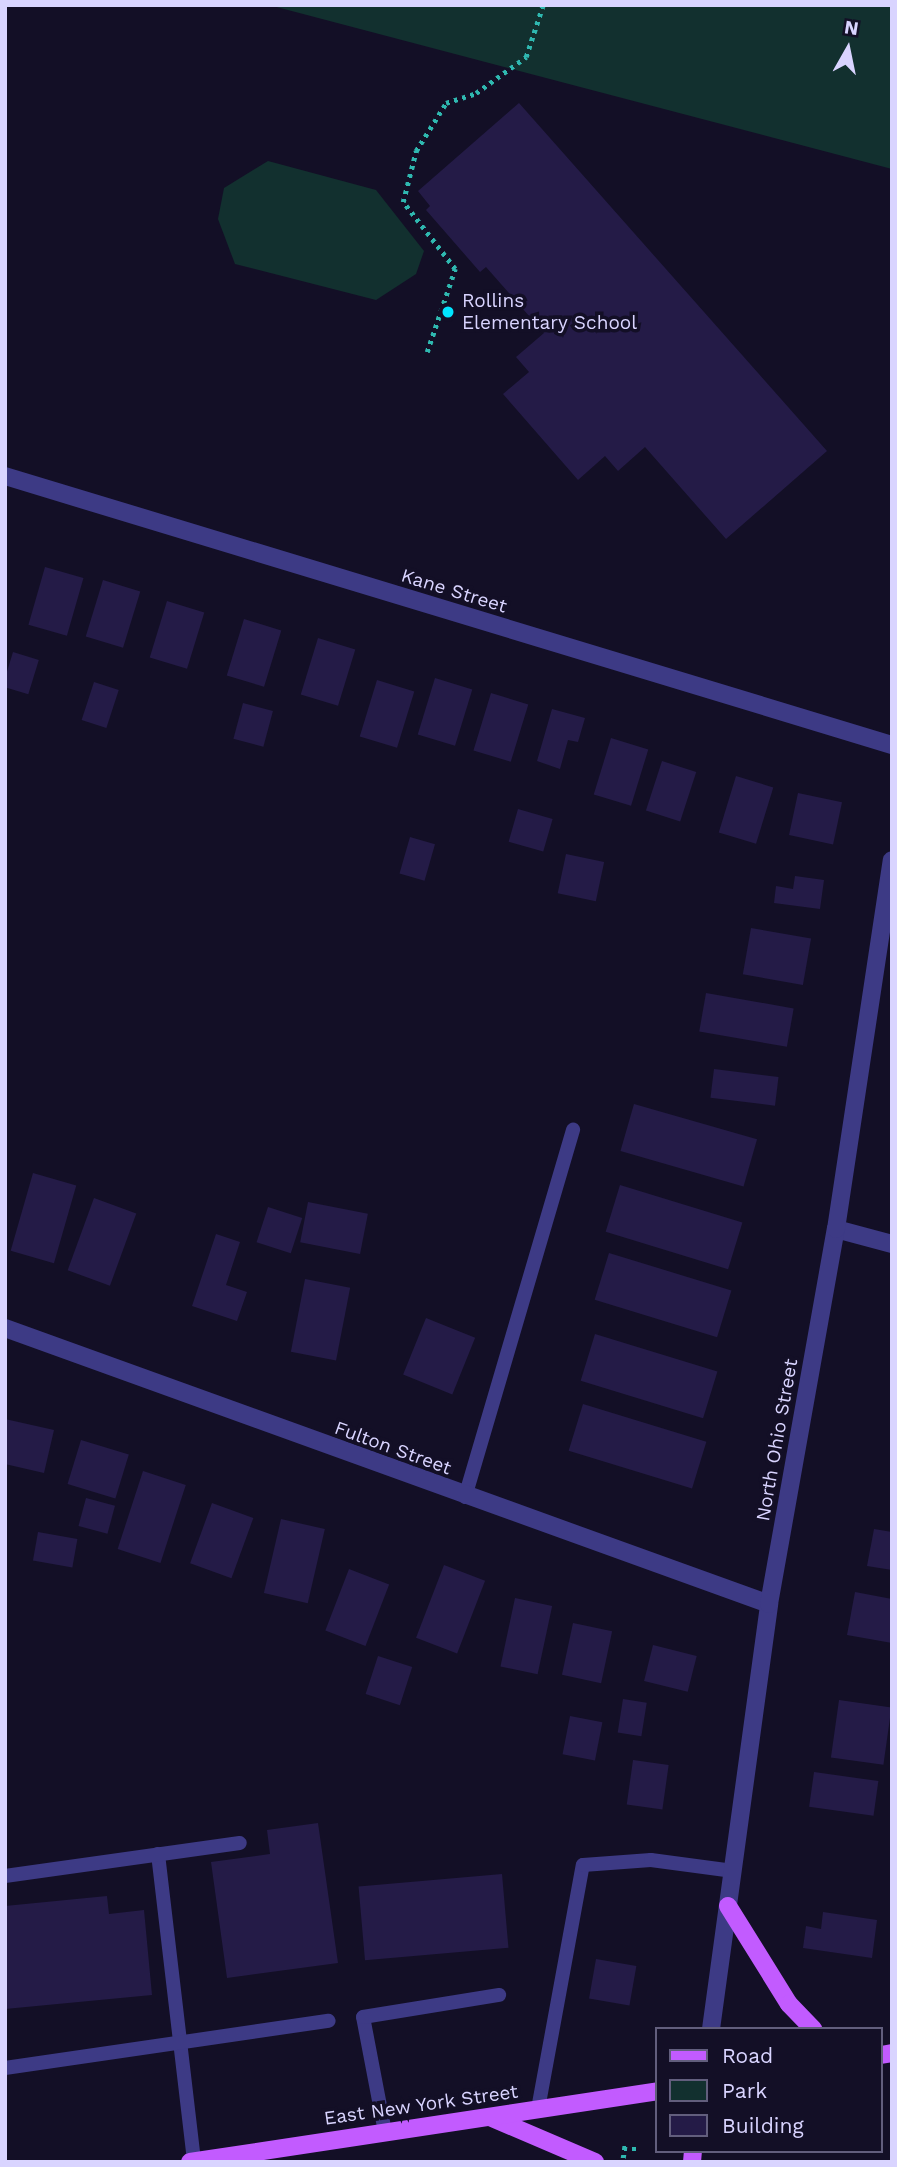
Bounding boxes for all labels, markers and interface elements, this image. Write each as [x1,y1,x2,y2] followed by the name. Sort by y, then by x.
[813,14,883,84] north arrow
[843,15,860,40] text: N
[462,290,638,334] place label: Rollins Elementary School
[440,304,456,320] marker: Rollins Elementary School
[398,564,510,618] street label: Kane Street
[751,1357,803,1523] street label: North Ohio Street
[331,1416,455,1480] street label: Fulton Street
[656,2027,883,2153] legend
[722,2043,773,2068] text: Road
[722,2078,767,2103] text: Park
[322,2080,520,2130] street label: East New York Street
[722,2113,804,2138] text: Building

